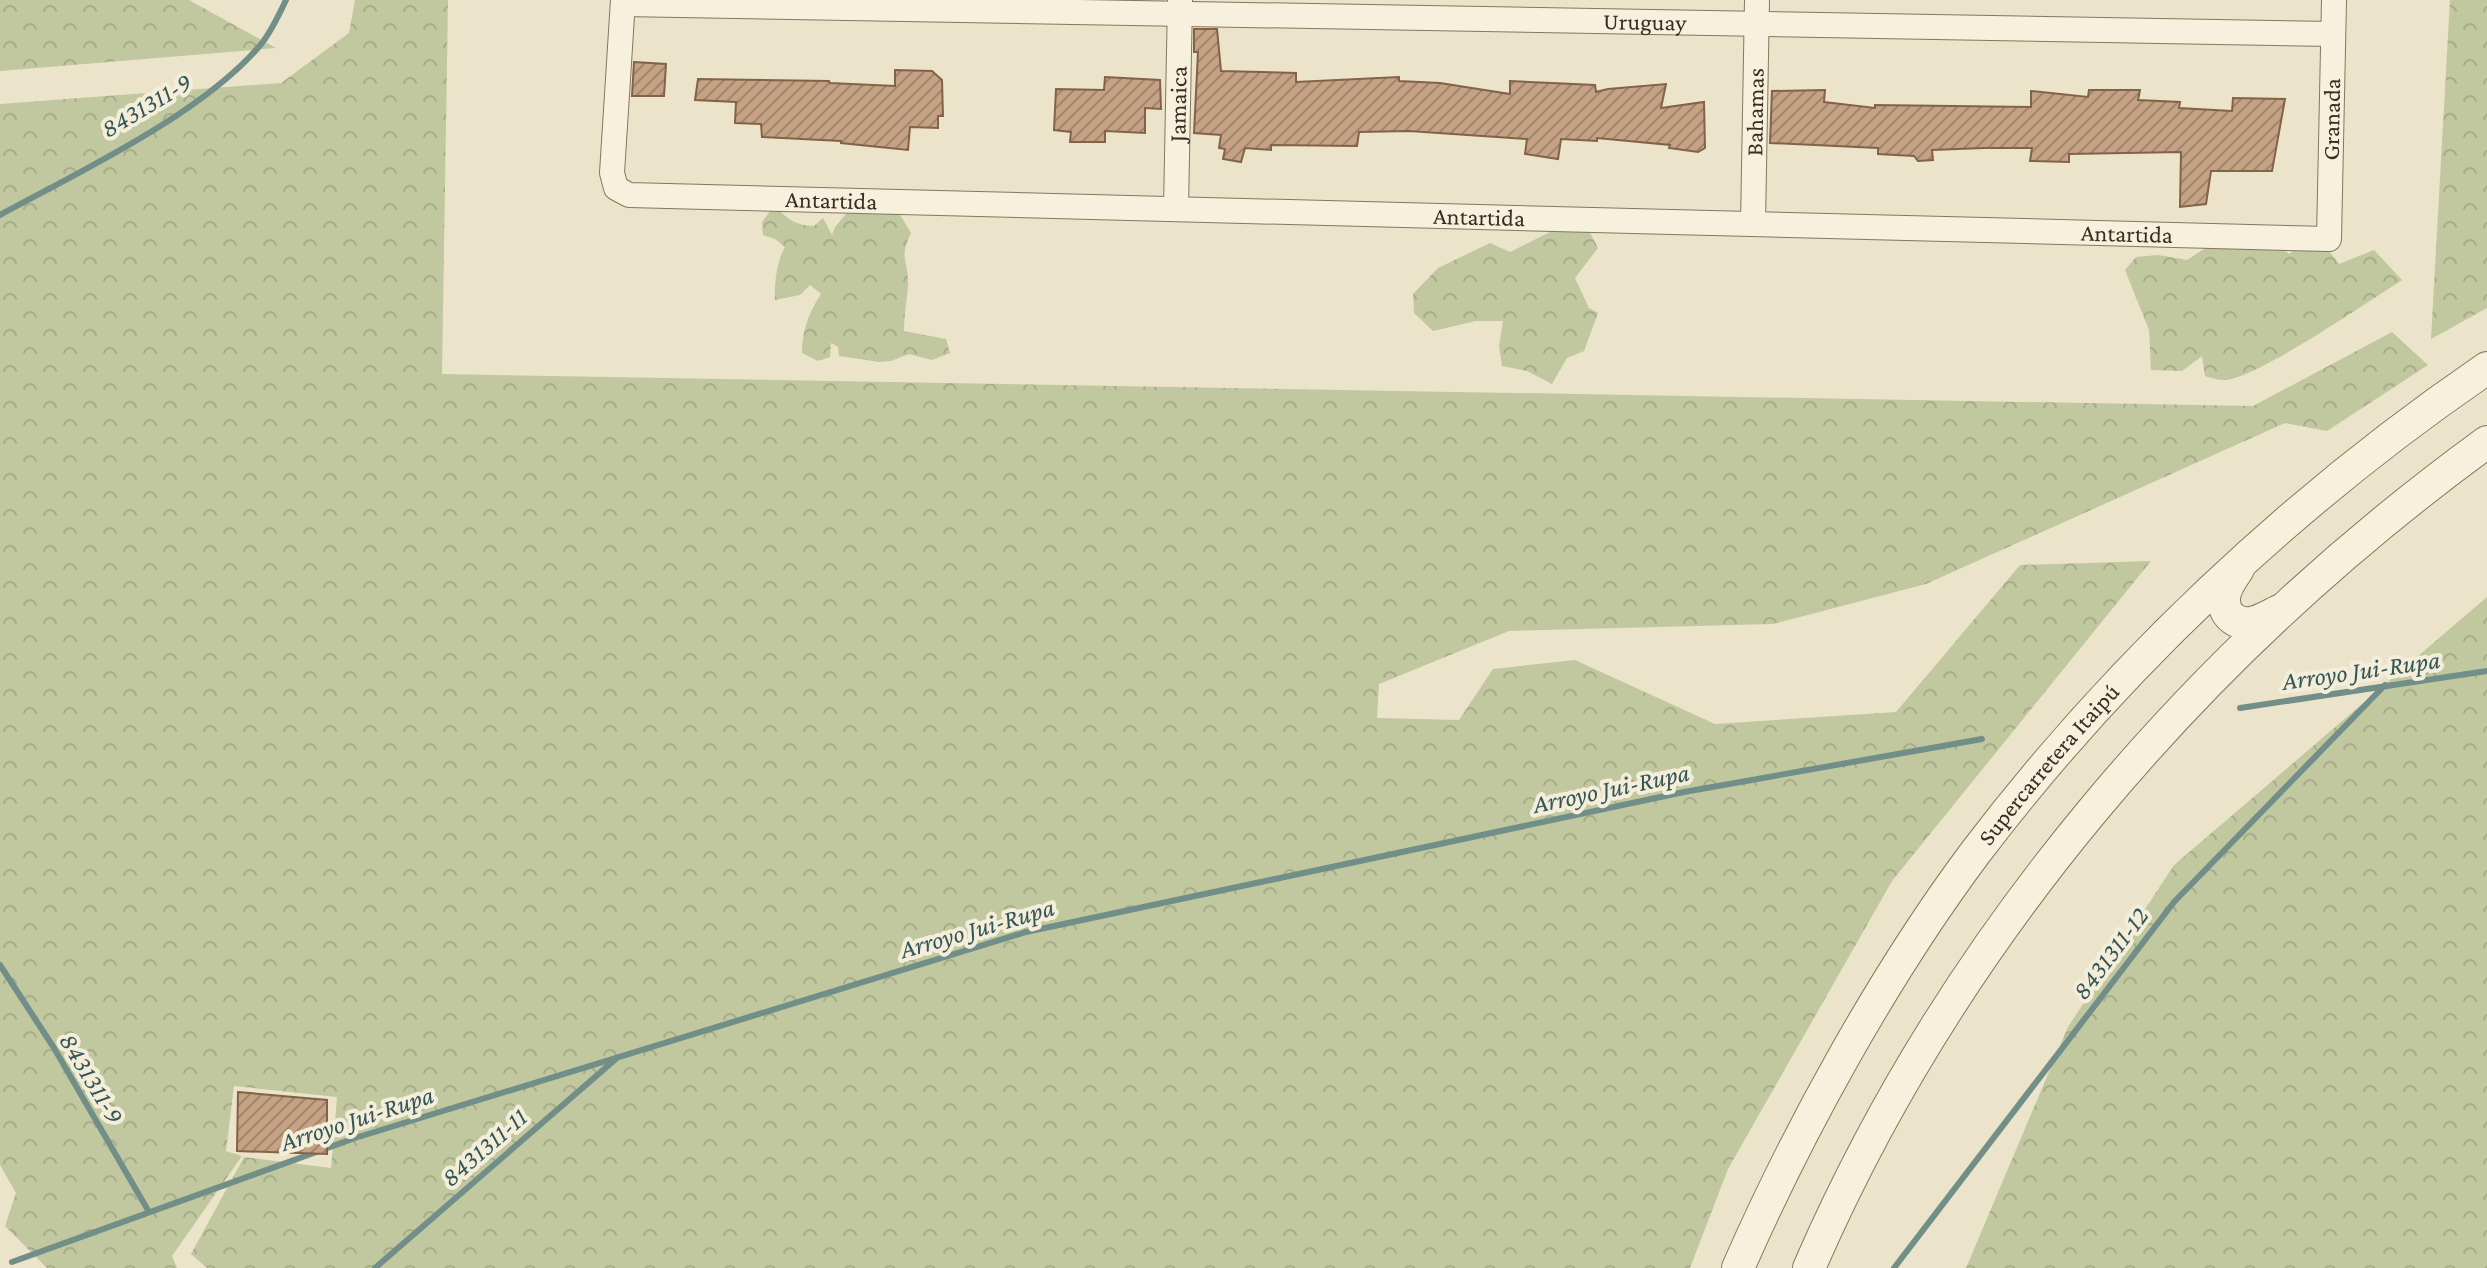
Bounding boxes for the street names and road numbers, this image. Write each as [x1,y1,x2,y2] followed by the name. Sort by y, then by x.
[1603,7,1688,36] street label: Uruguay
[1163,66,1192,144] street label: Jamaica
[1740,68,1769,156] street label: Bahamas
[2317,78,2345,161] street label: Granada
[785,185,878,214] street label: Antartida
[1433,202,1525,231] street label: Antartida
[2081,219,2173,248] street label: Antartida
[1972,678,2124,850] street label: Supercarretera Itaipú

